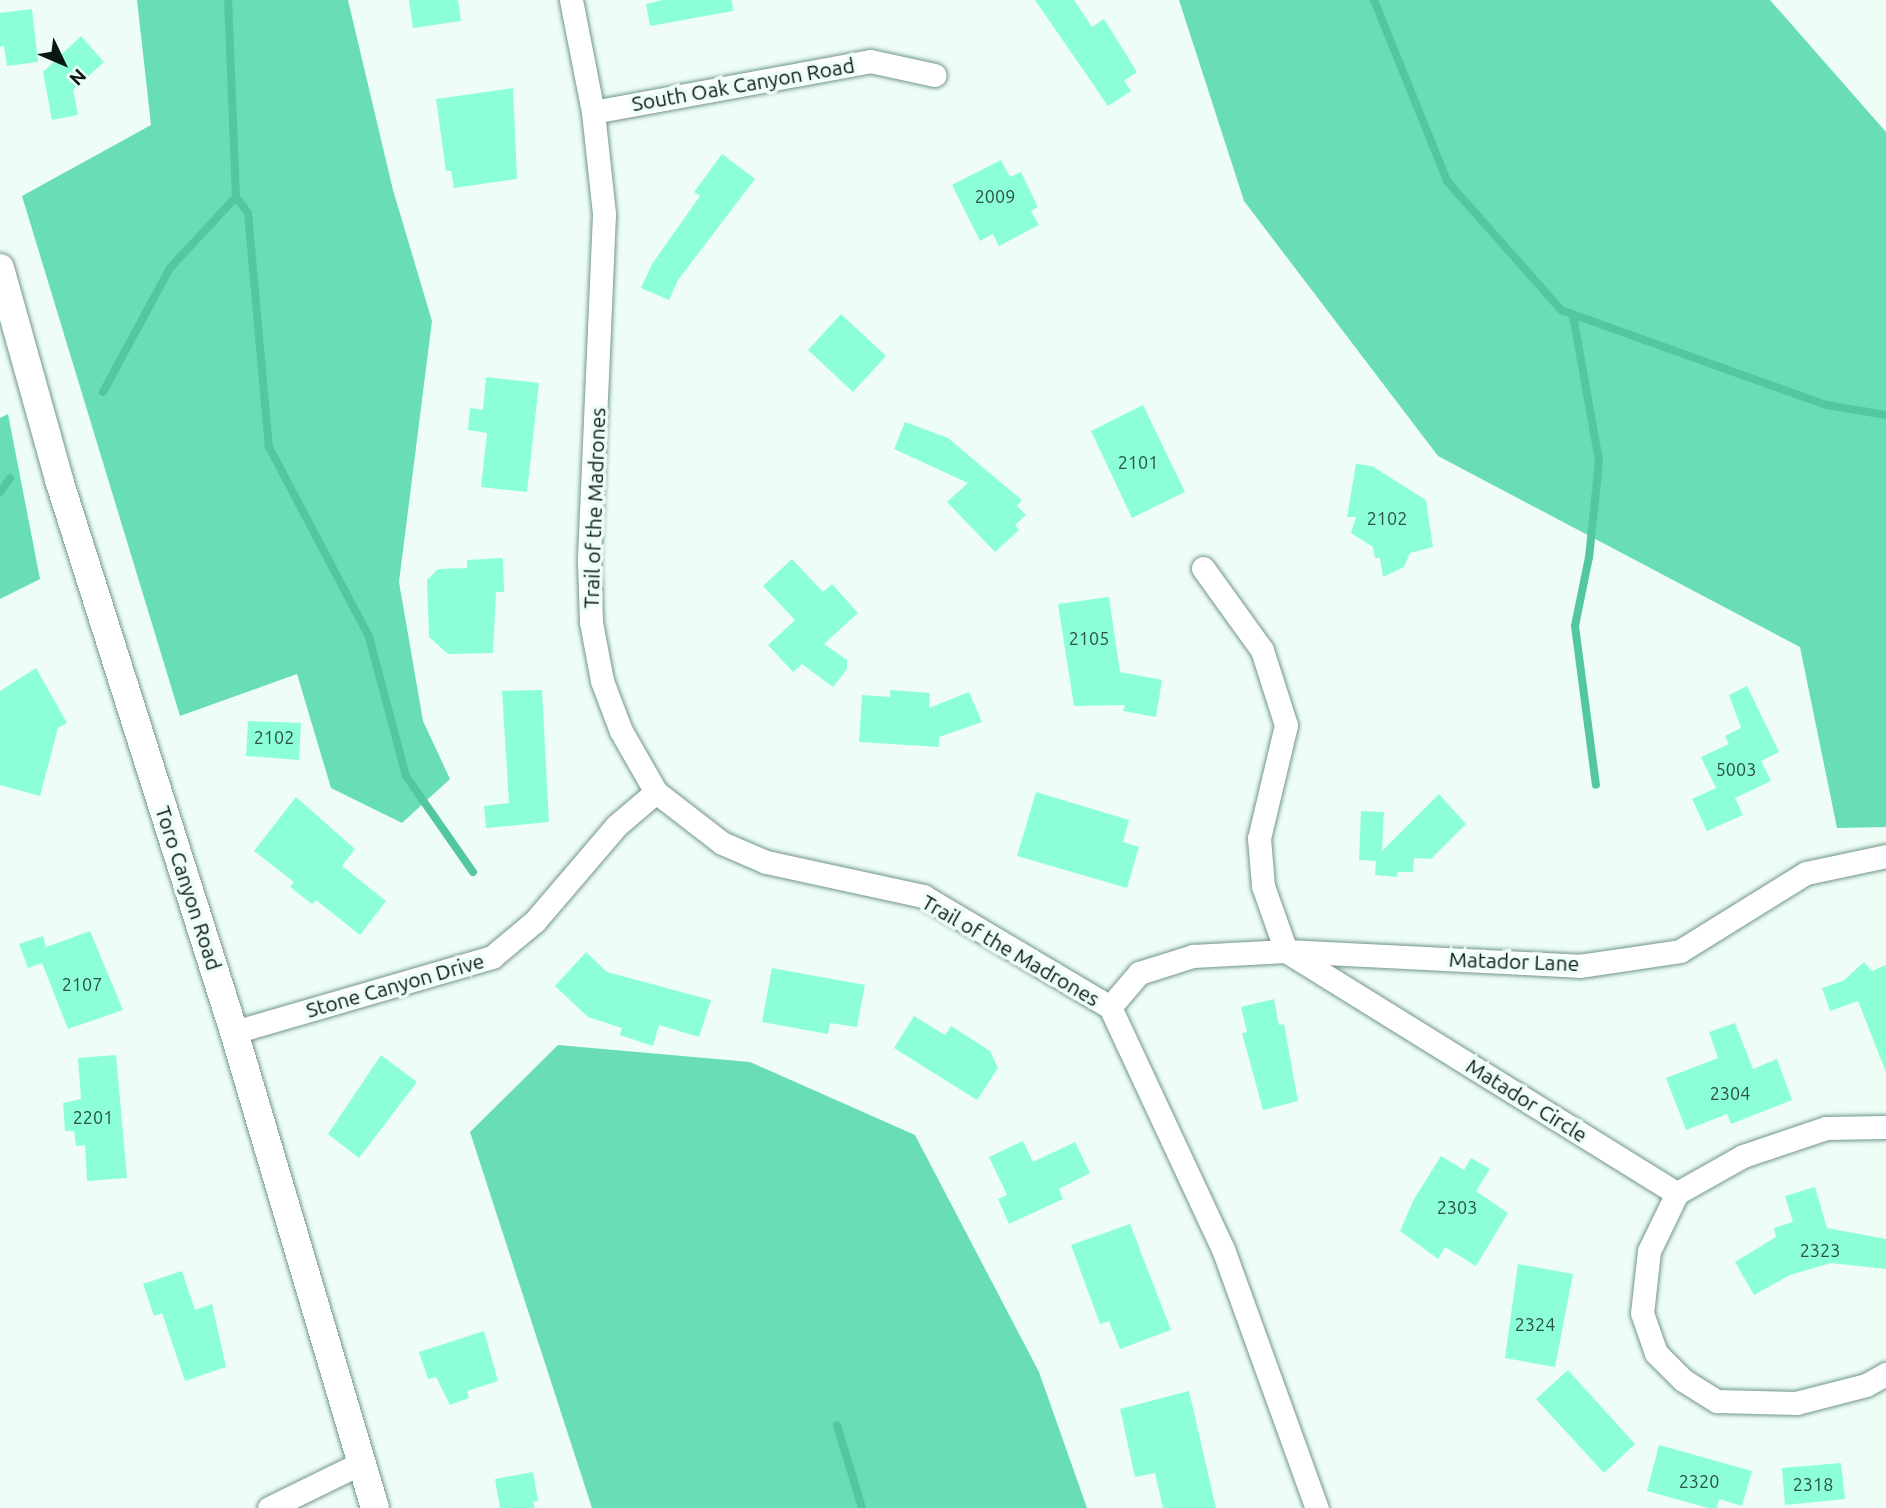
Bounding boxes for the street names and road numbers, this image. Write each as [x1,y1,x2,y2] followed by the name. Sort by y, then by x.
[630,52,856,116] street label: South Oak Canyon Road
[578,407,610,609] street label: Trail of the Madrones
[151,803,227,973] street label: Toro Canyon Road
[918,889,1104,1011] street label: Trail of the Madrones
[1448,946,1580,976] street label: Matador Lane
[303,948,487,1022] street label: Stone Canyon Drive
[1462,1053,1592,1147] street label: Matador Circle

